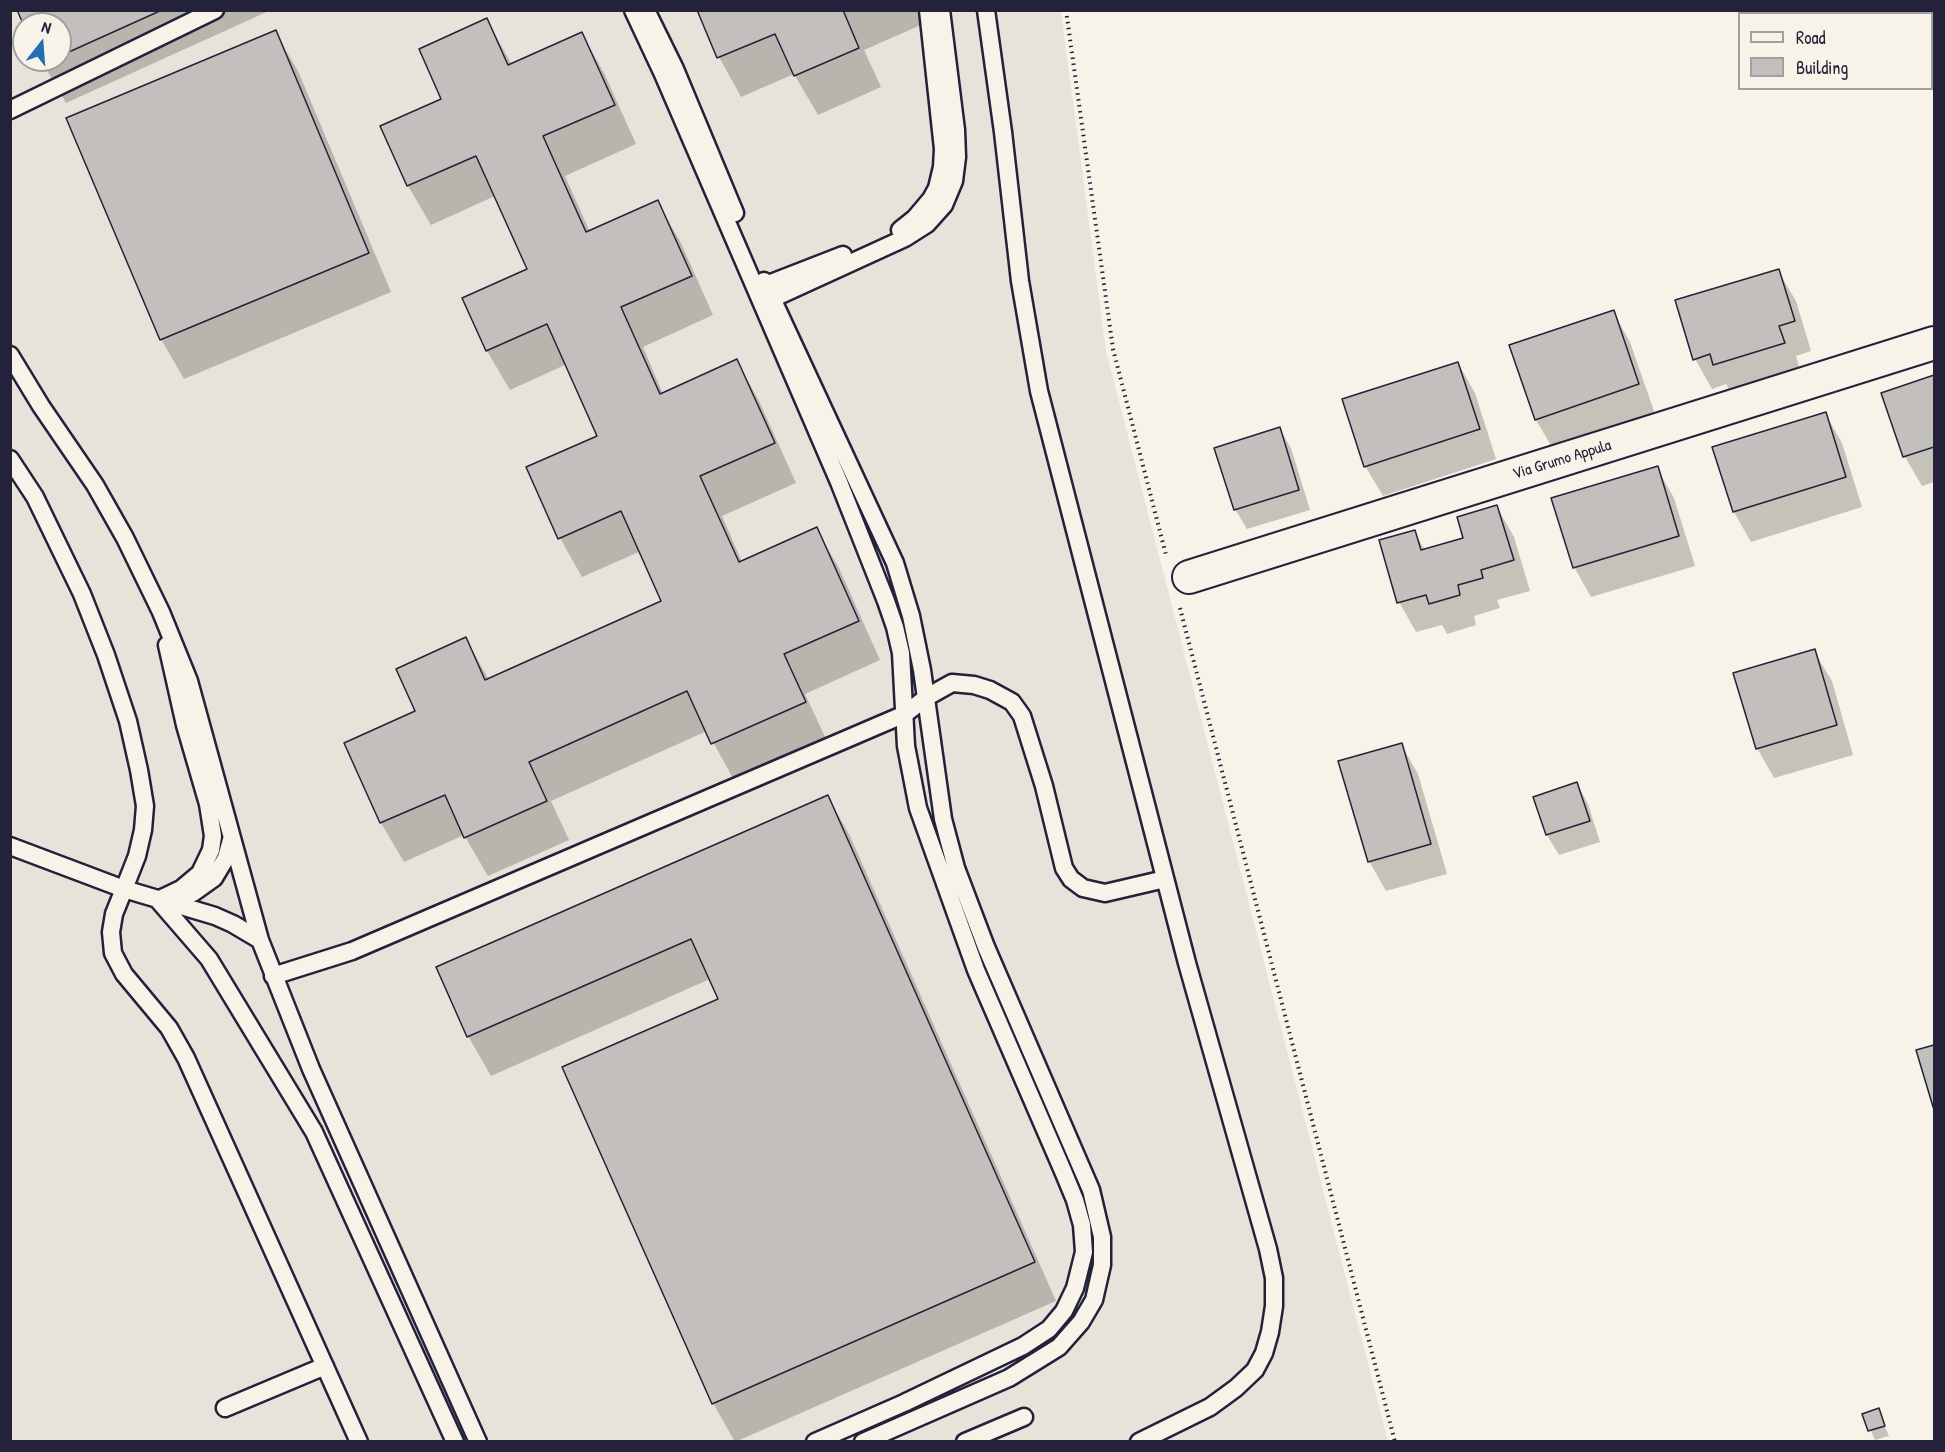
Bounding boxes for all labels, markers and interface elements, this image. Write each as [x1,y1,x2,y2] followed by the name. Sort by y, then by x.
[12,12,72,72] north arrow
[1738,12,1933,90] legend
[39,15,54,38] text: N
[1796,25,1826,50] text: Road
[1796,55,1848,80] text: Building
[1510,436,1614,484] street label: Via Grumo Appula

